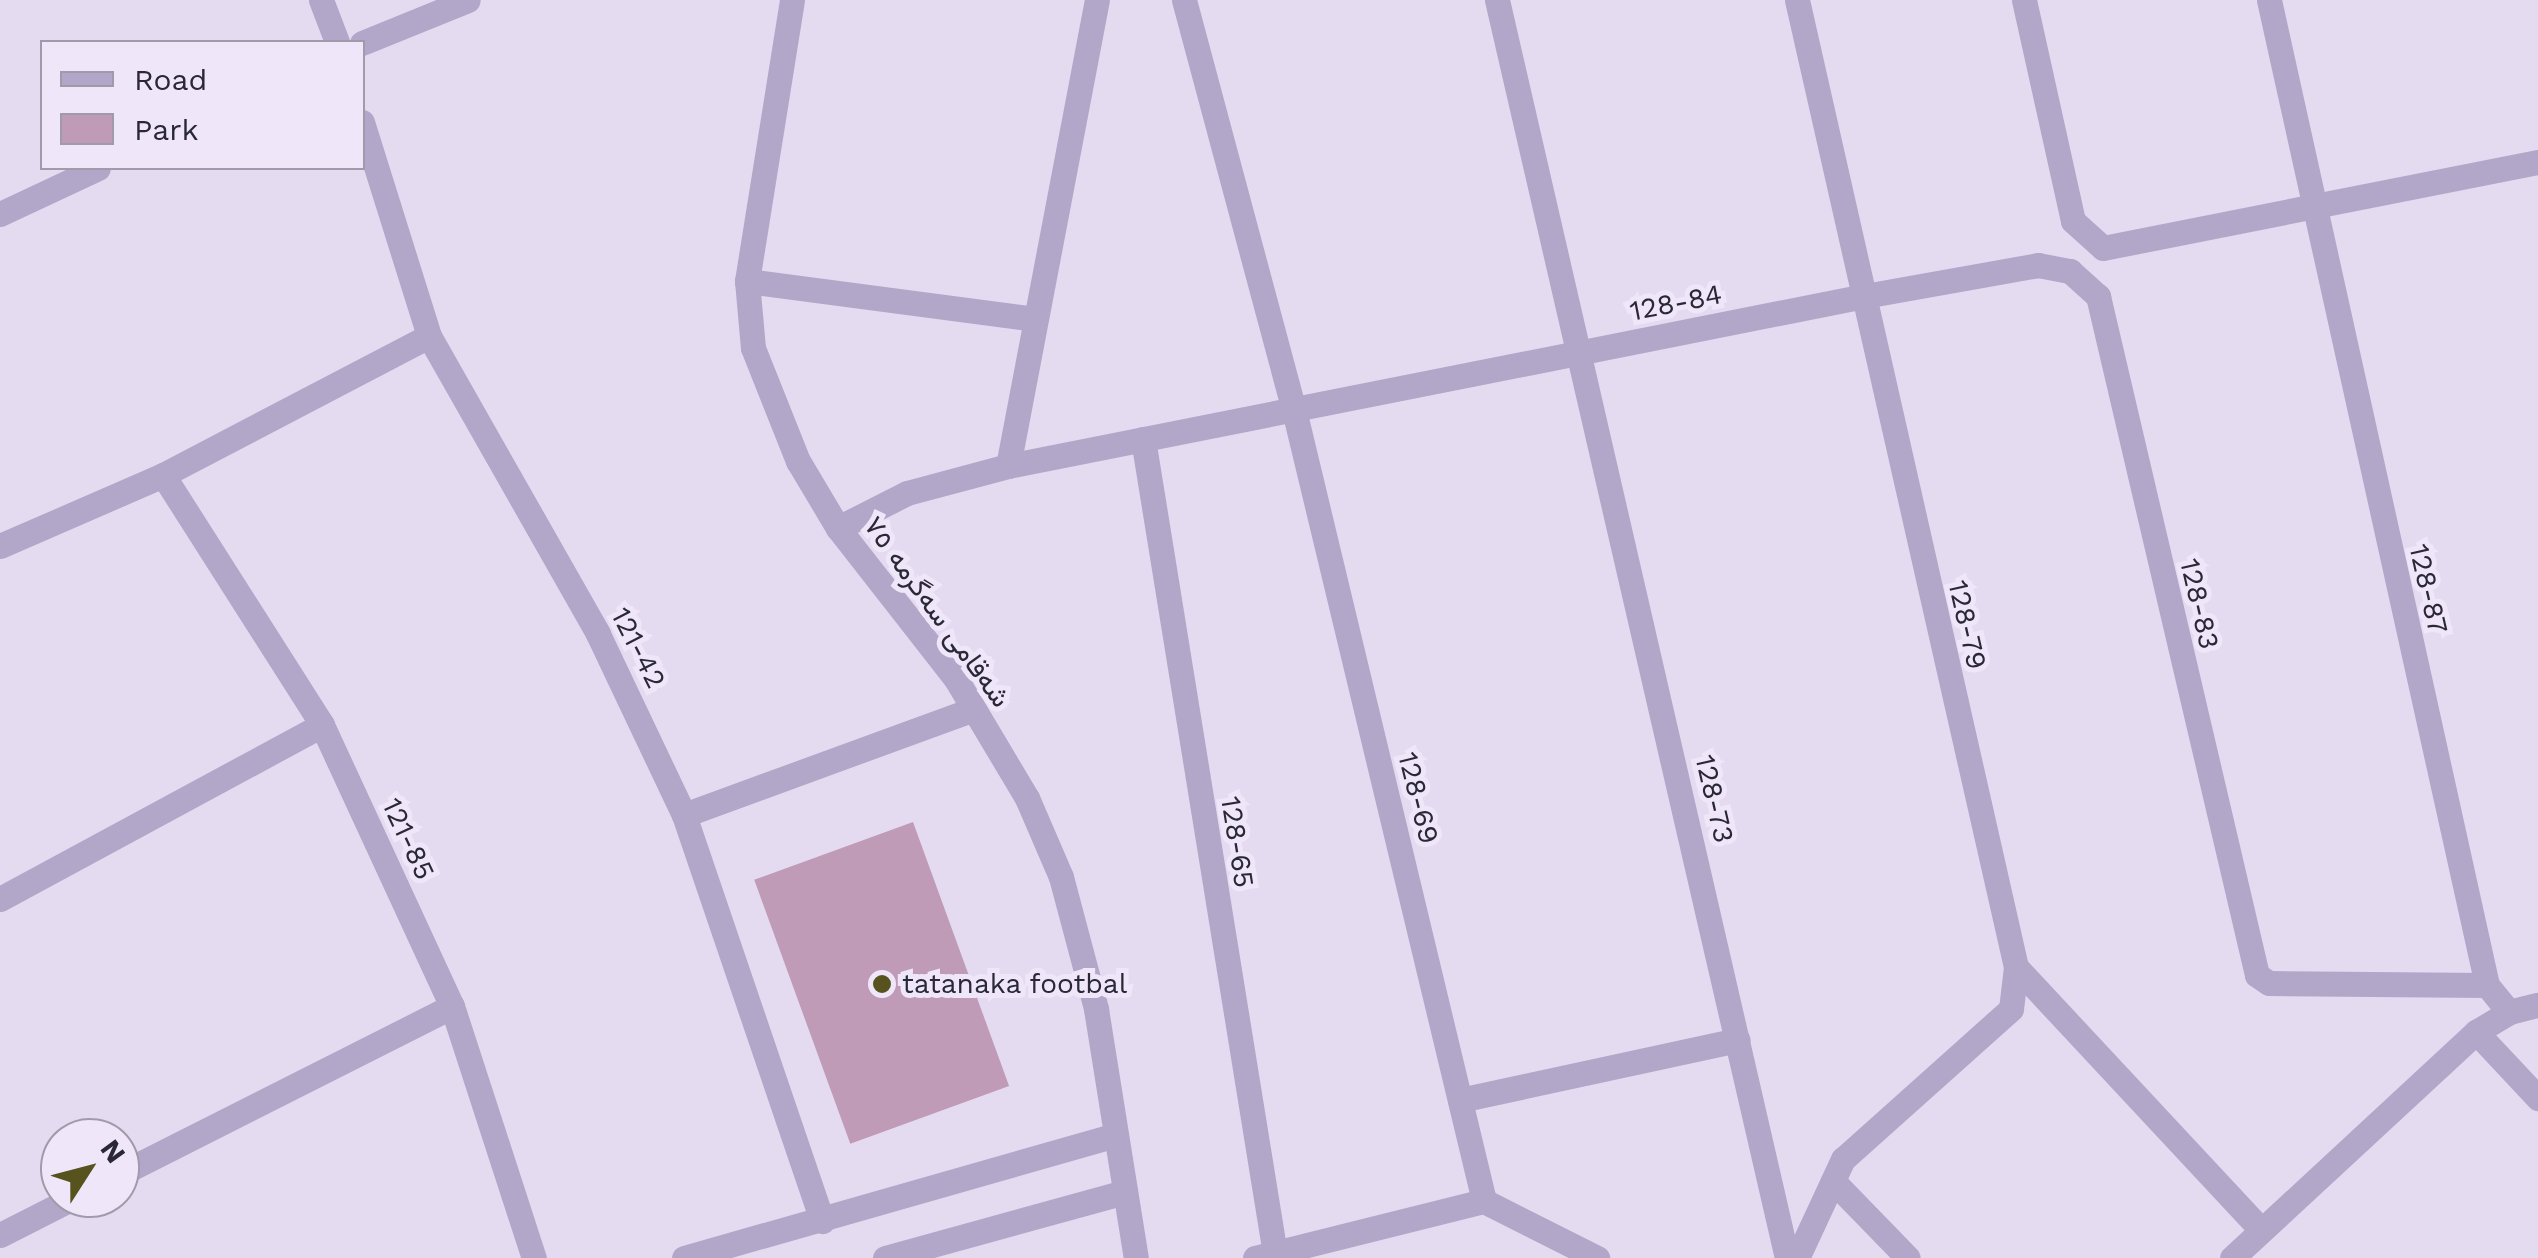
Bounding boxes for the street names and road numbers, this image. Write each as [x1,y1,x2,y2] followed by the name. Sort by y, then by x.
[1627,278,1725,328] street label: 128-84
[856,510,1018,714] street label: شەقامی سەگرمە ٧٥
[2401,541,2455,637] street label: 128-87
[2172,556,2226,652] street label: 128-83
[1940,577,1994,673] street label: 128-79
[604,602,672,694] street label: 121-42
[1390,749,1446,847] street label: 128-69
[1688,752,1740,846] street label: 128-73
[375,793,441,885] street label: 121-85
[1213,794,1261,890] street label: 128-65

